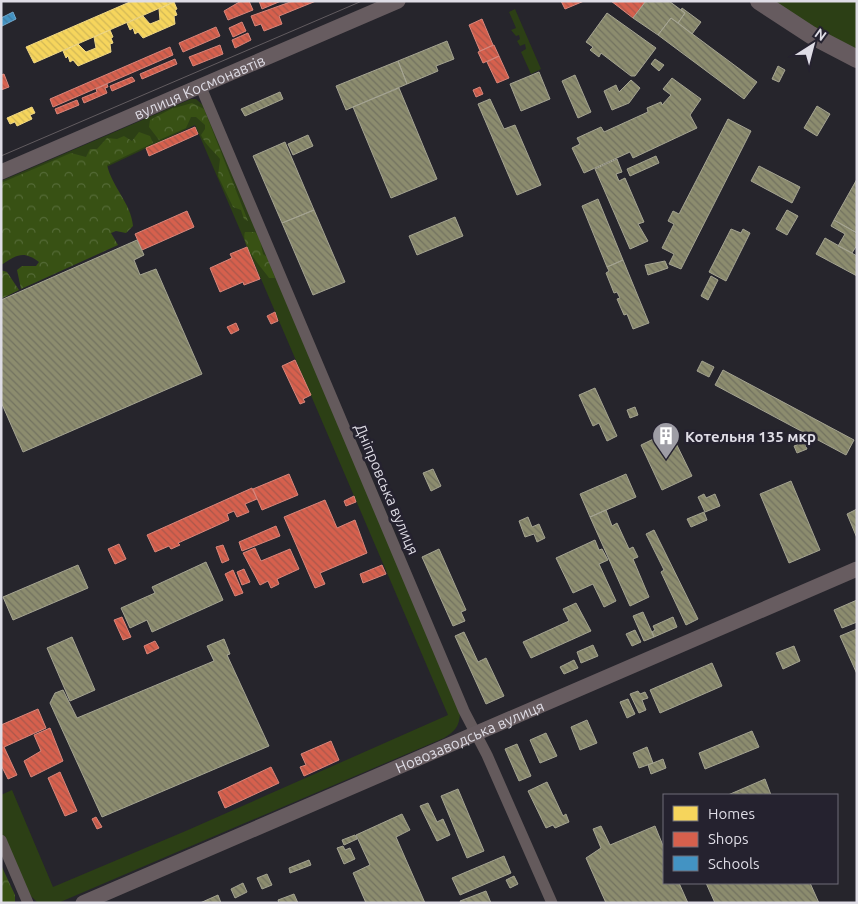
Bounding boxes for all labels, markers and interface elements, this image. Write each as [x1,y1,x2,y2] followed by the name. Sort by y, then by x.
[788,20,838,70] north arrow
[812,25,830,44] text: N
[131,51,267,122] street label: вулиця Космонавтів
[352,421,422,557] street label: Дніпровська вулиця
[651,421,681,460] building icon: Котельня 135 мкр
[685,428,816,445] place label: Котельня 135 мкр
[393,697,547,776] street label: Новозаводська вулиця
[663,794,838,884] legend
[708,805,755,822] text: Homes
[708,830,749,847] text: Shops
[708,855,759,872] text: Schools

